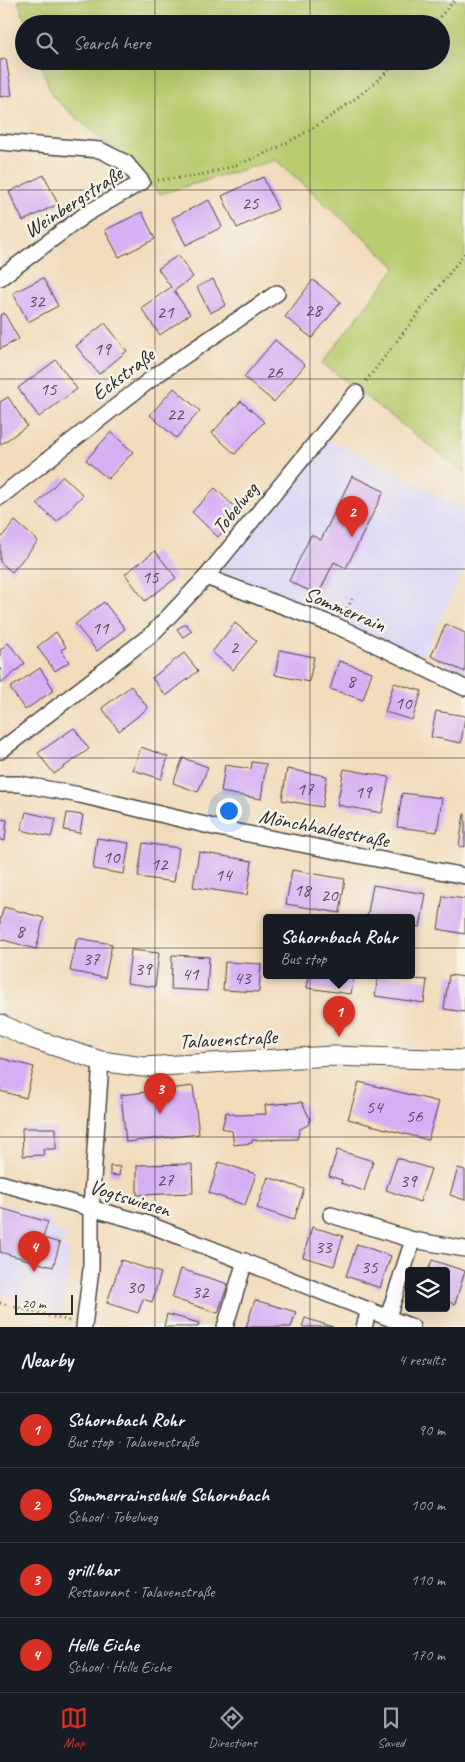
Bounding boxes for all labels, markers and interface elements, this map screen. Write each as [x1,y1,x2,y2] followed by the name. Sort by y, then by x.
[15,15,450,70] search box
[33,29,61,57] icon: search
[73,31,150,55] text: Search here
[19,159,129,244] street label: Weinbergstraße
[241,191,260,215] house number: 25
[27,289,46,313] house number: 32
[304,298,324,322] house number: 28
[156,300,175,324] house number: 21
[93,337,112,361] house number: 19
[86,341,161,406] street label: Eckstraße
[265,360,284,384] house number: 26
[39,377,58,401] house number: 15
[166,402,185,426] house number: 22
[206,475,265,539] street label: Tobelweg
[336,496,368,537] pin: 2
[141,565,160,589] house number: 15
[300,580,390,638] street label: Sommerrain
[91,616,110,640] house number: 11
[230,635,240,659] house number: 2
[347,669,358,693] house number: 8
[394,691,413,715] house number: 10
[296,777,315,801] house number: 17
[354,780,373,804] house number: 19
[216,798,242,824] your location
[257,803,393,854] street label: Mönchhaldestraße
[102,845,121,869] house number: 10
[150,852,169,876] house number: 12
[214,863,234,887] house number: 14
[293,878,313,902] house number: 18
[320,883,339,907] house number: 20
[263,914,415,979] popup
[16,919,27,943] house number: 8
[281,925,397,949] text: Schornbach Rohr
[82,947,101,971] house number: 37
[281,949,327,969] text: Bus stop
[134,957,153,981] house number: 39
[181,962,200,986] house number: 41
[233,966,252,990] house number: 43
[323,996,355,1037] pin: 1
[178,1023,280,1055] street label: Talauenstraße
[144,1073,176,1114] pin: 3
[365,1095,385,1119] house number: 54
[405,1104,424,1128] house number: 56
[156,1168,175,1192] house number: 27
[399,1169,418,1193] house number: 39
[86,1173,175,1223] street label: Vogtswiesen
[18,1231,50,1272] pin: 4
[314,1235,333,1259] house number: 33
[360,1255,379,1279] house number: 35
[405,1267,450,1312] map controls
[405,1267,450,1312] button: layers
[126,1275,145,1299] house number: 30
[191,1280,210,1304] house number: 32
[15,1292,72,1315] scale bar
[22,1295,46,1312] text: 20 m
[20,1347,73,1373] text: Nearby
[398,1350,445,1370] text: 4 results
[67,1408,184,1432] text: Schornbach Rohr
[32,1420,40,1440] text: 1
[418,1420,445,1440] text: 90 m
[67,1432,199,1452] text: Bus stop · Talauenstraße
[67,1483,269,1507] text: Sommerrainschule Schornbach
[32,1495,40,1515] text: 2
[411,1495,445,1515] text: 100 m
[67,1507,158,1527] text: School · Tobelweg
[67,1558,119,1582] text: grill.bar
[32,1570,40,1590] text: 3
[411,1570,445,1590] text: 110 m
[67,1582,215,1602] text: Restaurant · Talauenstraße
[67,1633,139,1657] text: Helle Eiche
[32,1645,40,1665] text: 4
[411,1645,445,1665] text: 170 m
[67,1657,171,1677] text: School · Helle Eiche
[60,1704,88,1751] tab: Map
[208,1704,257,1751] tab: Directions
[377,1704,405,1751] tab: Saved

